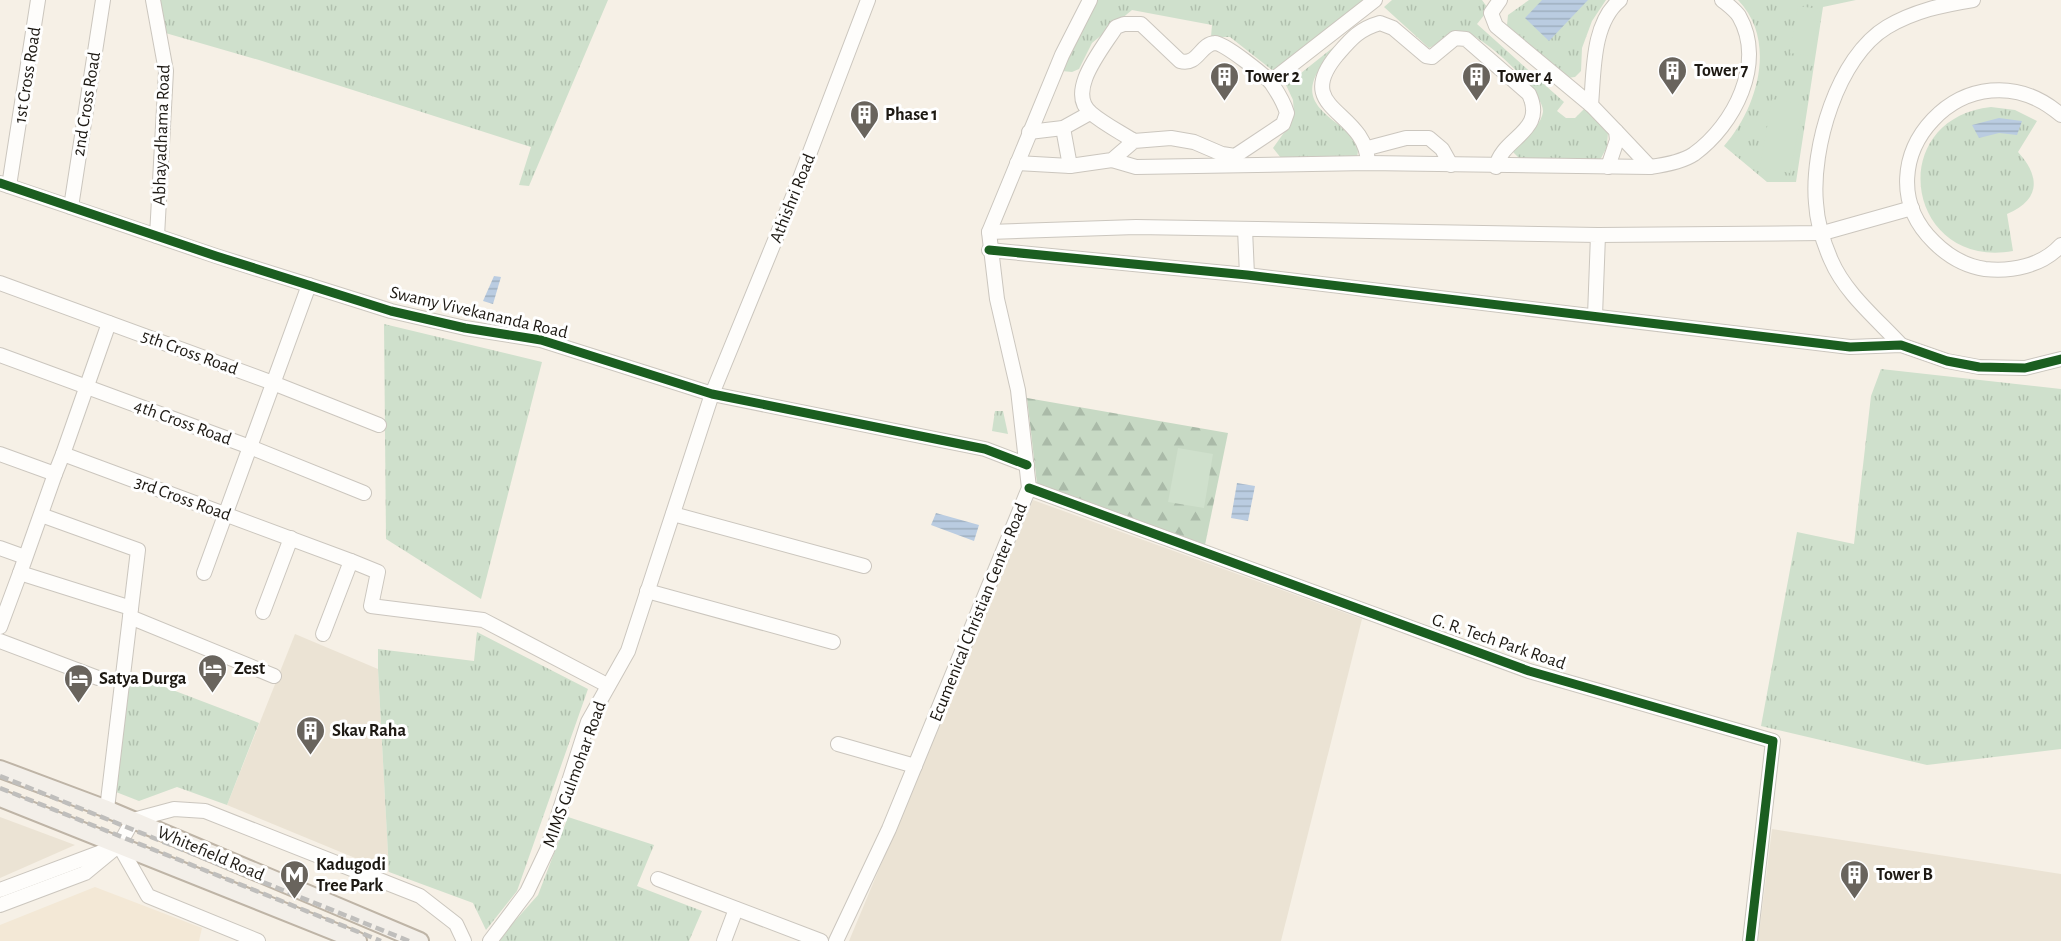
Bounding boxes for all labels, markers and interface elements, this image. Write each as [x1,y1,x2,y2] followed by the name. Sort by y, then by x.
[11,26,44,125] street label: 1st Cross Road
[70,51,104,158] street label: 2nd Cross Road
[1657,54,1689,96] building icon: Tower 7
[1208,60,1240,102] building icon: Tower 2
[1460,60,1492,102] building icon: Tower 4
[1694,62,1748,80] place label: Tower 7
[151,64,173,206] street label: Abhayadhama Road
[1245,68,1300,86] place label: Tower 2
[1497,68,1552,86] place label: Tower 4
[848,98,880,140] building icon: Phase 1
[885,106,938,124] place label: Phase 1
[767,151,819,245] street label: Athishri Road
[388,284,570,342] street label: Swamy Vivekananda Road
[139,327,240,379] street label: 5th Cross Road
[131,397,234,449] street label: 4th Cross Road
[132,473,233,525] street label: 3rd Cross Road
[927,501,1031,724] street label: Ecumenical Christian Center Road
[1430,611,1568,673] street label: G. R. Tech Park Road
[197,652,229,694] hotel icon: Zest
[234,660,265,678] place label: Zest
[62,662,94,704] hotel icon: Satya Durga
[99,670,187,688] place label: Satya Durga
[540,699,610,850] street label: MIMS Gulmohar Road
[295,714,327,756] building icon: Skav Raha
[332,722,406,740] place label: Skav Raha
[155,823,267,885] street label: Whitefield Road
[316,856,386,895] place label: Kadugodi Tree Park
[279,858,311,900] metro station icon: Kadugodi Tree Park
[1839,858,1871,900] building icon: Tower B
[1876,866,1933,884] place label: Tower B

